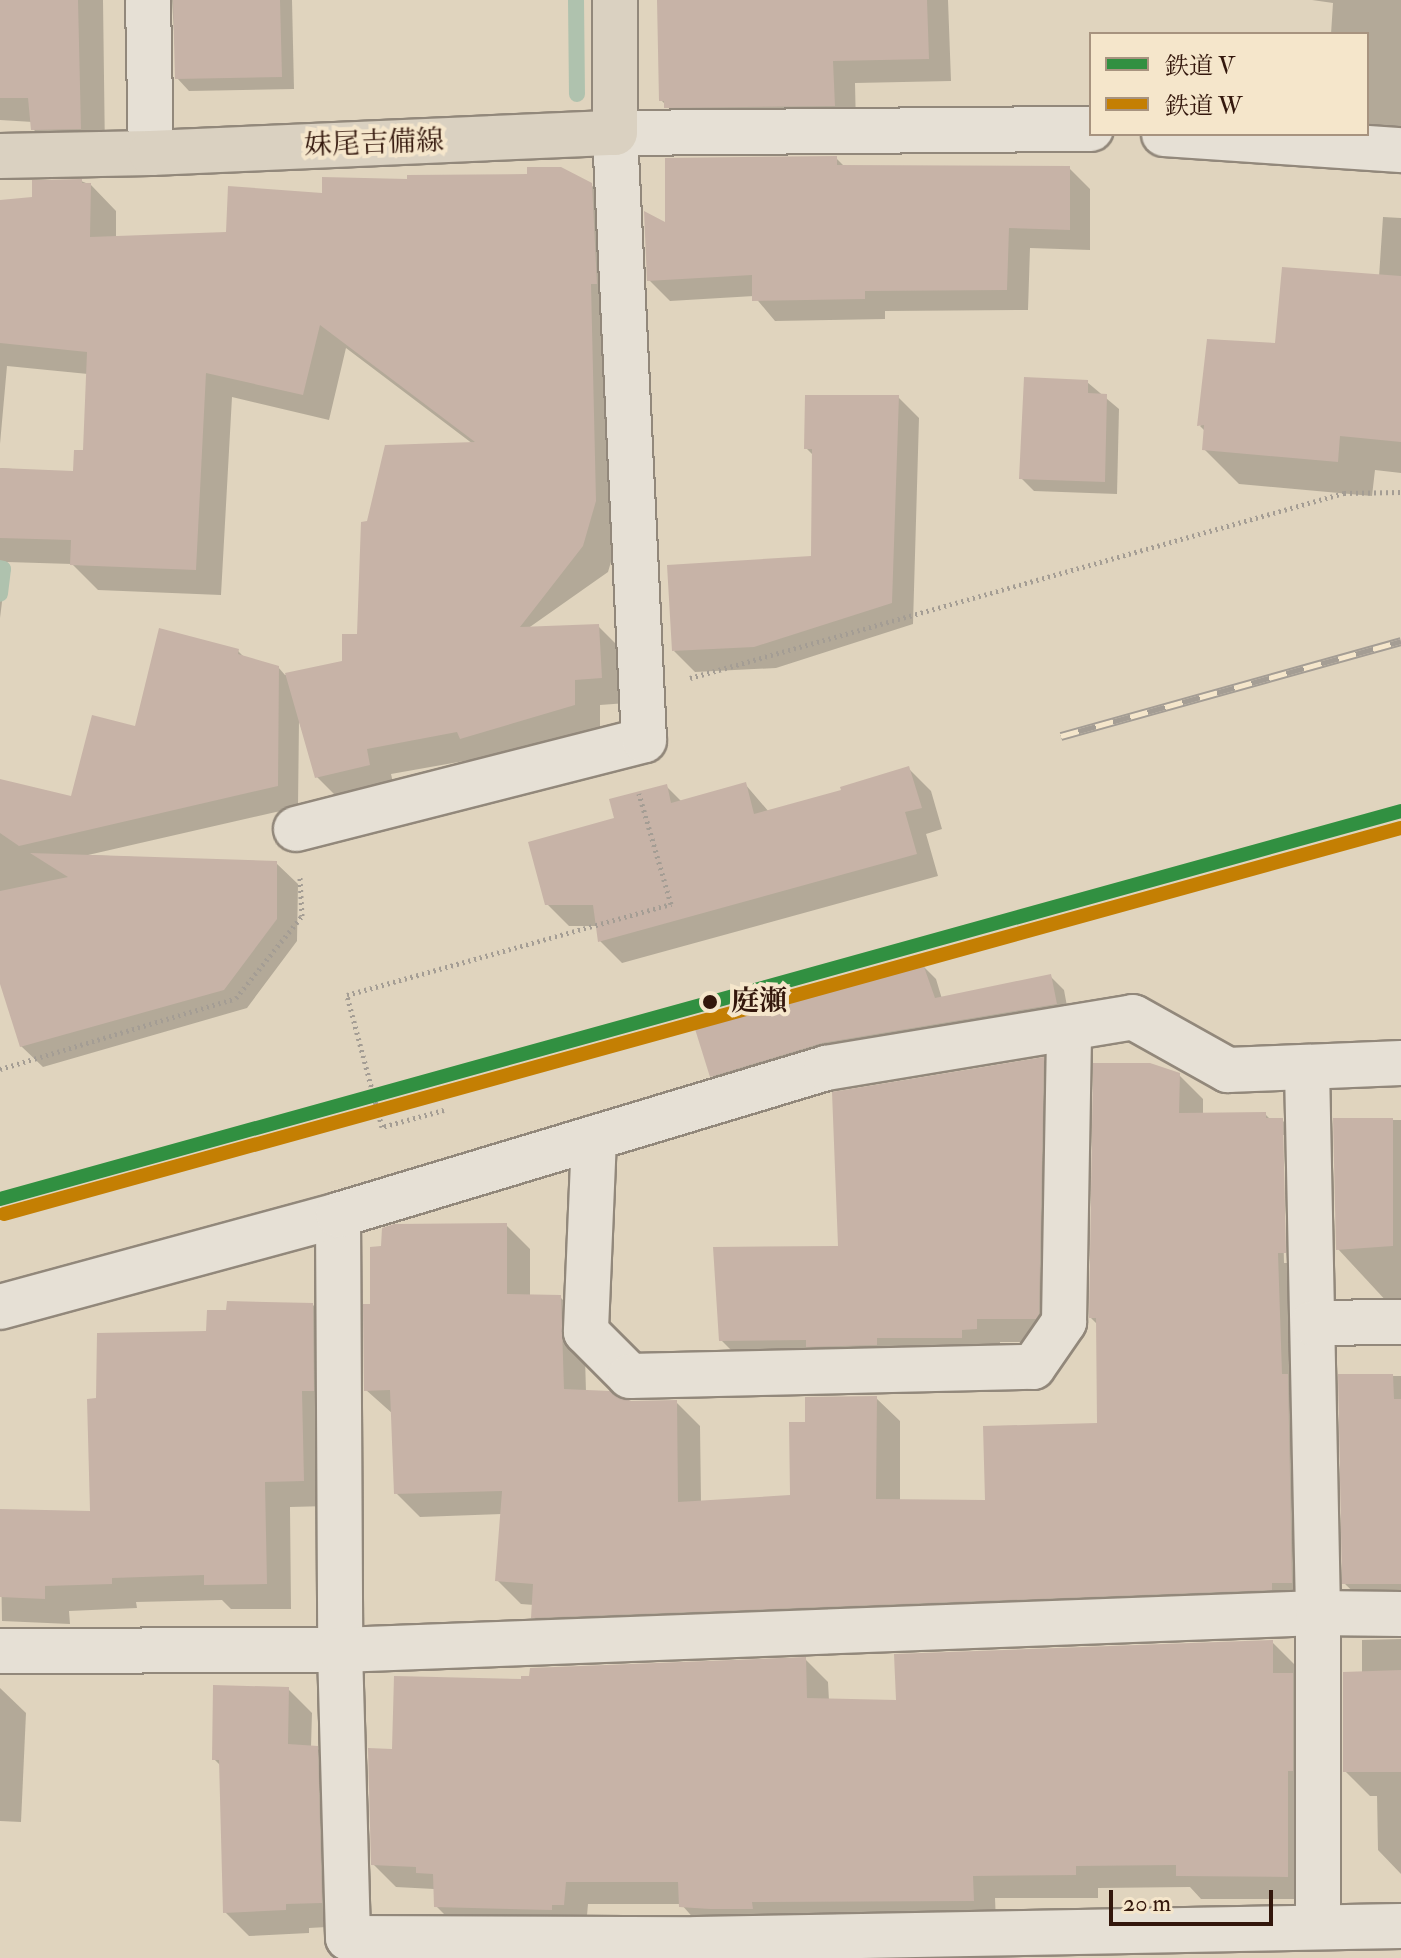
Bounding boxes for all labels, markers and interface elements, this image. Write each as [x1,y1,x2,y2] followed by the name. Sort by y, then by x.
[1089,32,1369,136] legend
[1165,51,1235,82] text: 鉄道 V
[1165,91,1242,122] text: 鉄道 W
[303,125,445,163] street label: 妹尾吉備線
[731,985,787,1019] place label: 庭瀬
[696,988,724,1016] marker: 庭瀬
[1113,1874,1277,1924] scale bar
[1123,1888,1171,1919] text: 20 m

